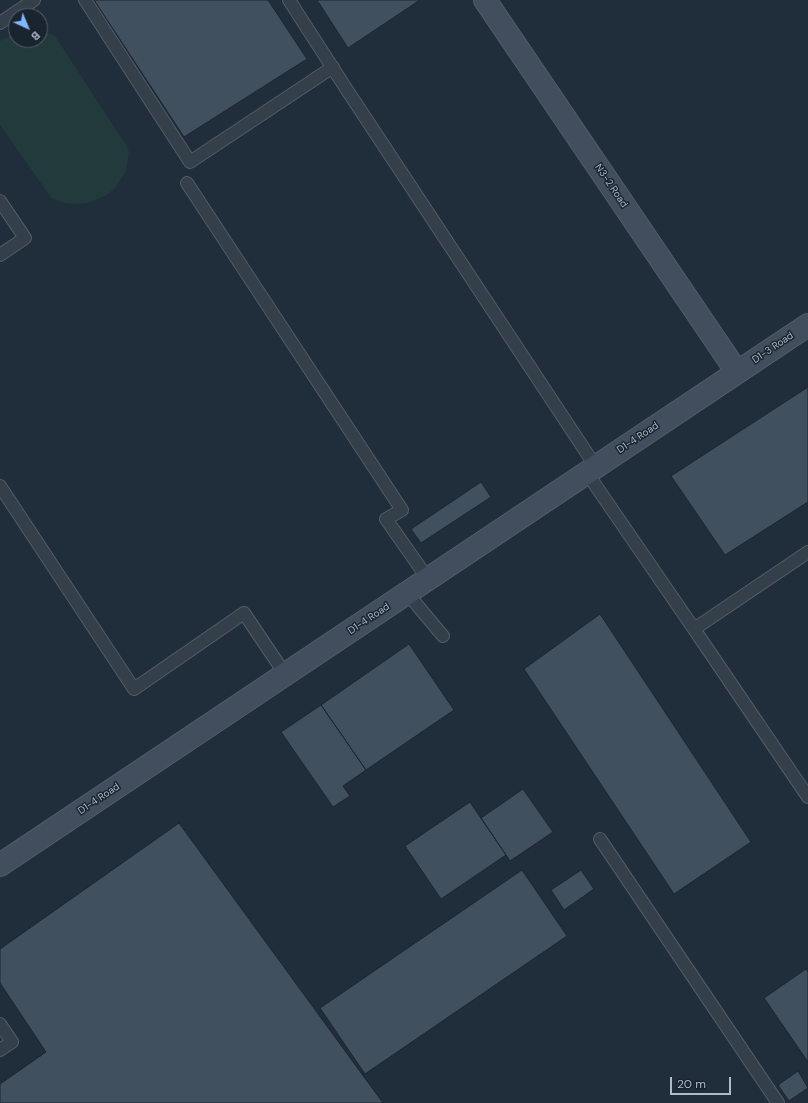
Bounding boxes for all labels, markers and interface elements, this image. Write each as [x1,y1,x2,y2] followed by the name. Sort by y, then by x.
[8,8,48,48] north arrow
[28,28,43,43] text: B
[592,162,630,210] street label: N3-2 Road
[750,330,796,366] street label: D1-3 Road
[615,420,661,456] street label: D1-4 Road
[346,601,392,637] street label: D1-4 Road
[76,781,122,817] street label: D1-4 Road
[672,1069,733,1095] scale bar
[677,1076,706,1092] text: 20 m

